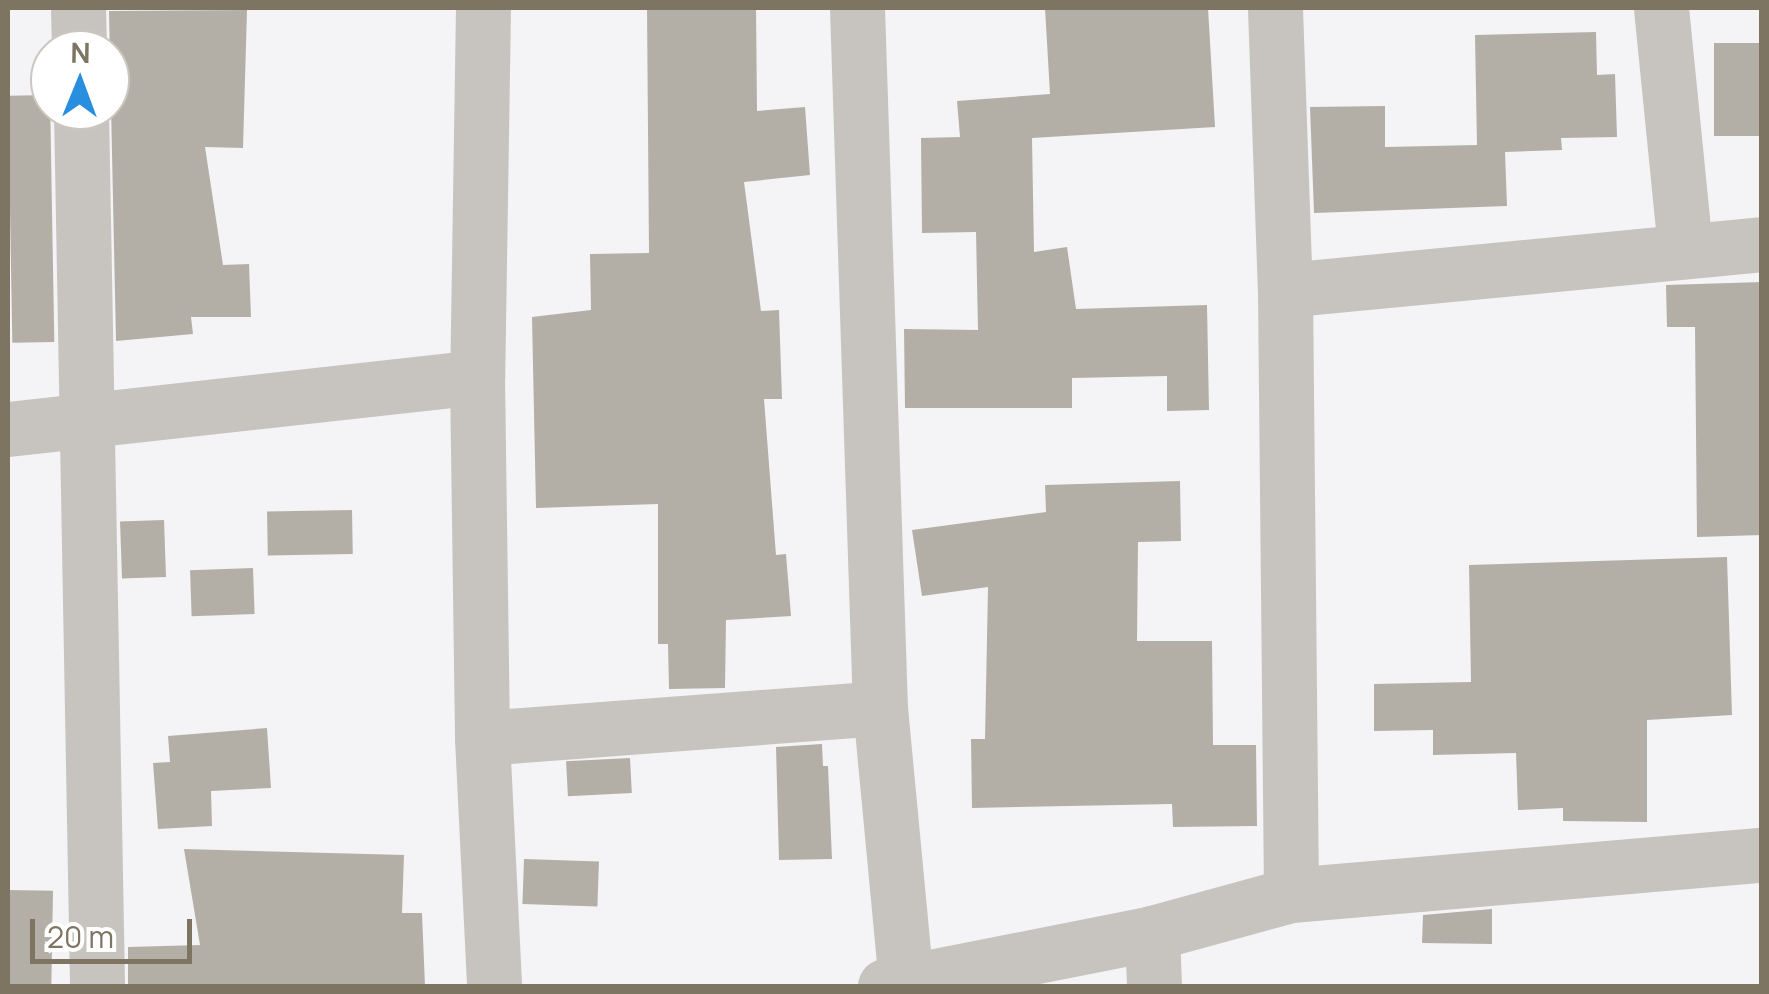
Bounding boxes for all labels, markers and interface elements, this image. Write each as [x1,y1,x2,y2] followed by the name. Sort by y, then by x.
[30,30,130,130] north arrow
[70,33,91,71] text: N
[35,899,198,961] scale bar
[47,916,114,957] text: 20 m

